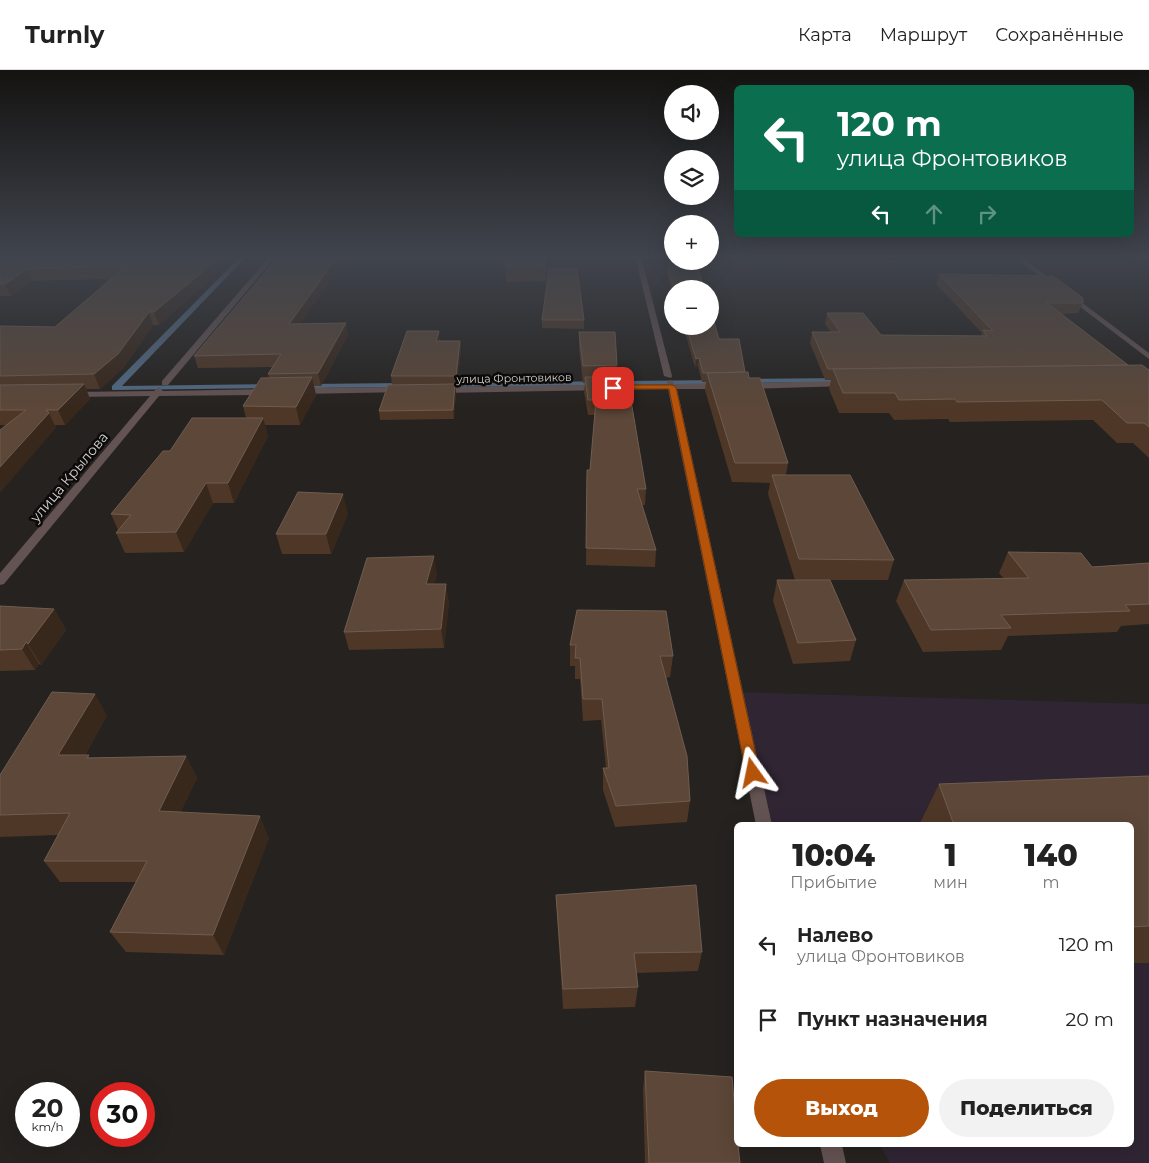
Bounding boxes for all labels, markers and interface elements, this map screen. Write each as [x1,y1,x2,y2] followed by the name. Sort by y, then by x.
[25,20,104,49] text: Turnly
[798,24,852,46] text: Карта
[880,24,967,46] text: Маршрут
[995,24,1124,46] text: Сохранённые
[664,85,719,335] map controls
[664,85,719,140] button: sound
[837,102,942,145] text: 120 m
[754,105,819,170] icon: left
[837,145,1068,172] text: улица Фронтовиков
[664,150,719,205] button: layers
[867,200,895,228] icon: left
[920,200,948,228] icon: ahead
[973,200,1001,228] icon: right
[664,215,719,270] button: +
[664,280,719,335] button: −
[592,367,634,409] pin
[455,370,572,386] street label: улица Фронтовиков
[599,374,627,402] icon: arrive
[25,428,112,526] street label: улица Крылова
[726,746,778,798] position arrow
[792,837,875,874] text: 10:04
[944,837,957,874] text: 1
[1024,837,1078,874] text: 140
[790,873,877,892] text: Прибытие
[933,873,968,892] text: мин
[1042,873,1059,892] text: m
[797,924,873,947] text: Налево
[754,931,782,959] icon: left
[1059,933,1114,956] text: 120 m
[797,947,965,966] text: улица Фронтовиков
[754,1006,782,1034] icon: arrive
[797,1008,988,1031] text: Пункт назначения
[1066,1008,1114,1031] text: 20 m
[754,1079,929,1137] button: Выход
[939,1079,1114,1137] button: Поделиться
[90,1082,155,1147] speed limit sign: 30
[32,1093,63,1123] text: 20
[31,1119,64,1134] text: km/h

